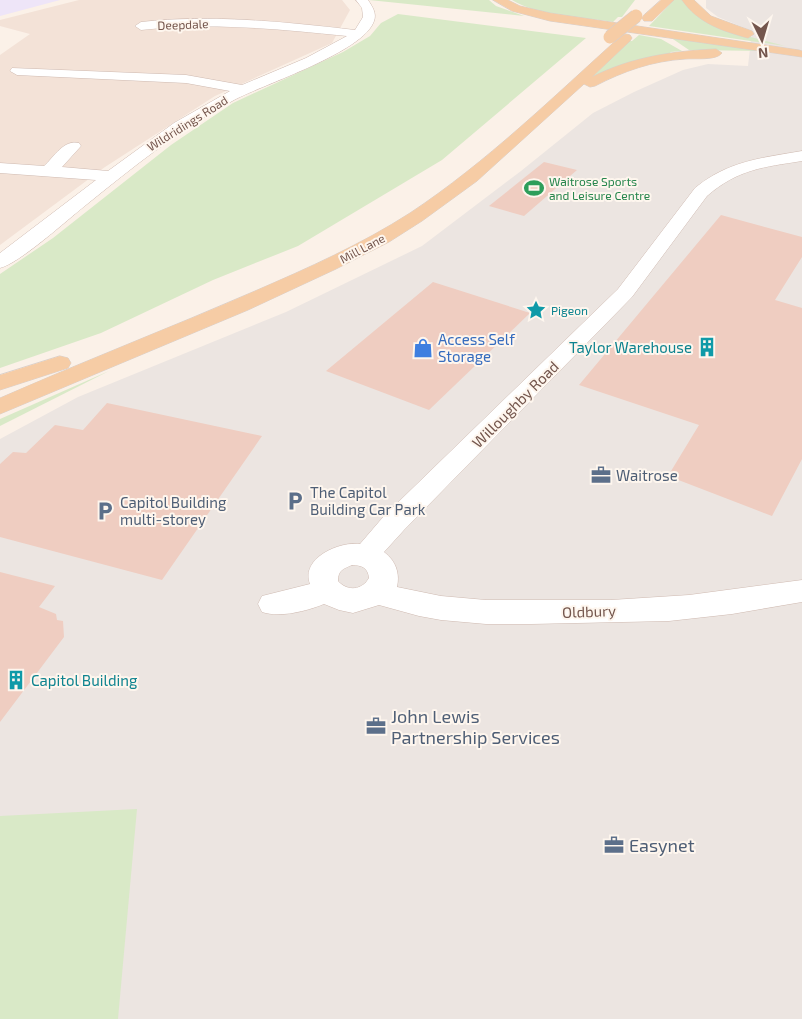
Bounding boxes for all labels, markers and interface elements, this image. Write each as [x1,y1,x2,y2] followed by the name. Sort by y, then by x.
[737,15,787,65] north arrow
[157,16,209,32] street label: Deepdale
[757,45,769,62] text: N
[144,93,230,153] street label: Wildridings Road
[549,174,650,202] place label: Waitrose Sports and Leisure Centre
[523,177,545,199] sports icon: Waitrose Sports and Leisure Centre
[337,230,387,266] street label: Mill Lane
[525,299,547,321] place icon: Pigeon
[551,303,588,317] place label: Pigeon
[438,330,515,365] place label: Access Self Storage
[696,336,718,358] building icon: Taylor Warehouse
[412,337,434,359] shop icon: Access Self Storage
[569,338,692,356] place label: Taylor Warehouse
[468,357,562,451] street label: Willoughby Road
[590,464,612,486] office icon: Waitrose
[616,466,678,484] place label: Waitrose
[310,483,426,518] place label: The Capitol Building Car Park
[284,490,306,512] parking icon: The Capitol Building Car Park
[120,493,227,528] place label: Capitol Building multi-storey
[94,500,116,522] parking icon: Capitol Building multi-storey
[562,601,616,621] street label: Oldbury
[5,669,27,691] building icon: Capitol Building
[31,671,138,689] place label: Capitol Building
[391,705,560,748] place label: John Lewis Partnership Services
[365,715,387,737] office icon: John Lewis Partnership Services
[603,834,625,856] office icon: Easynet
[629,834,695,856] place label: Easynet

